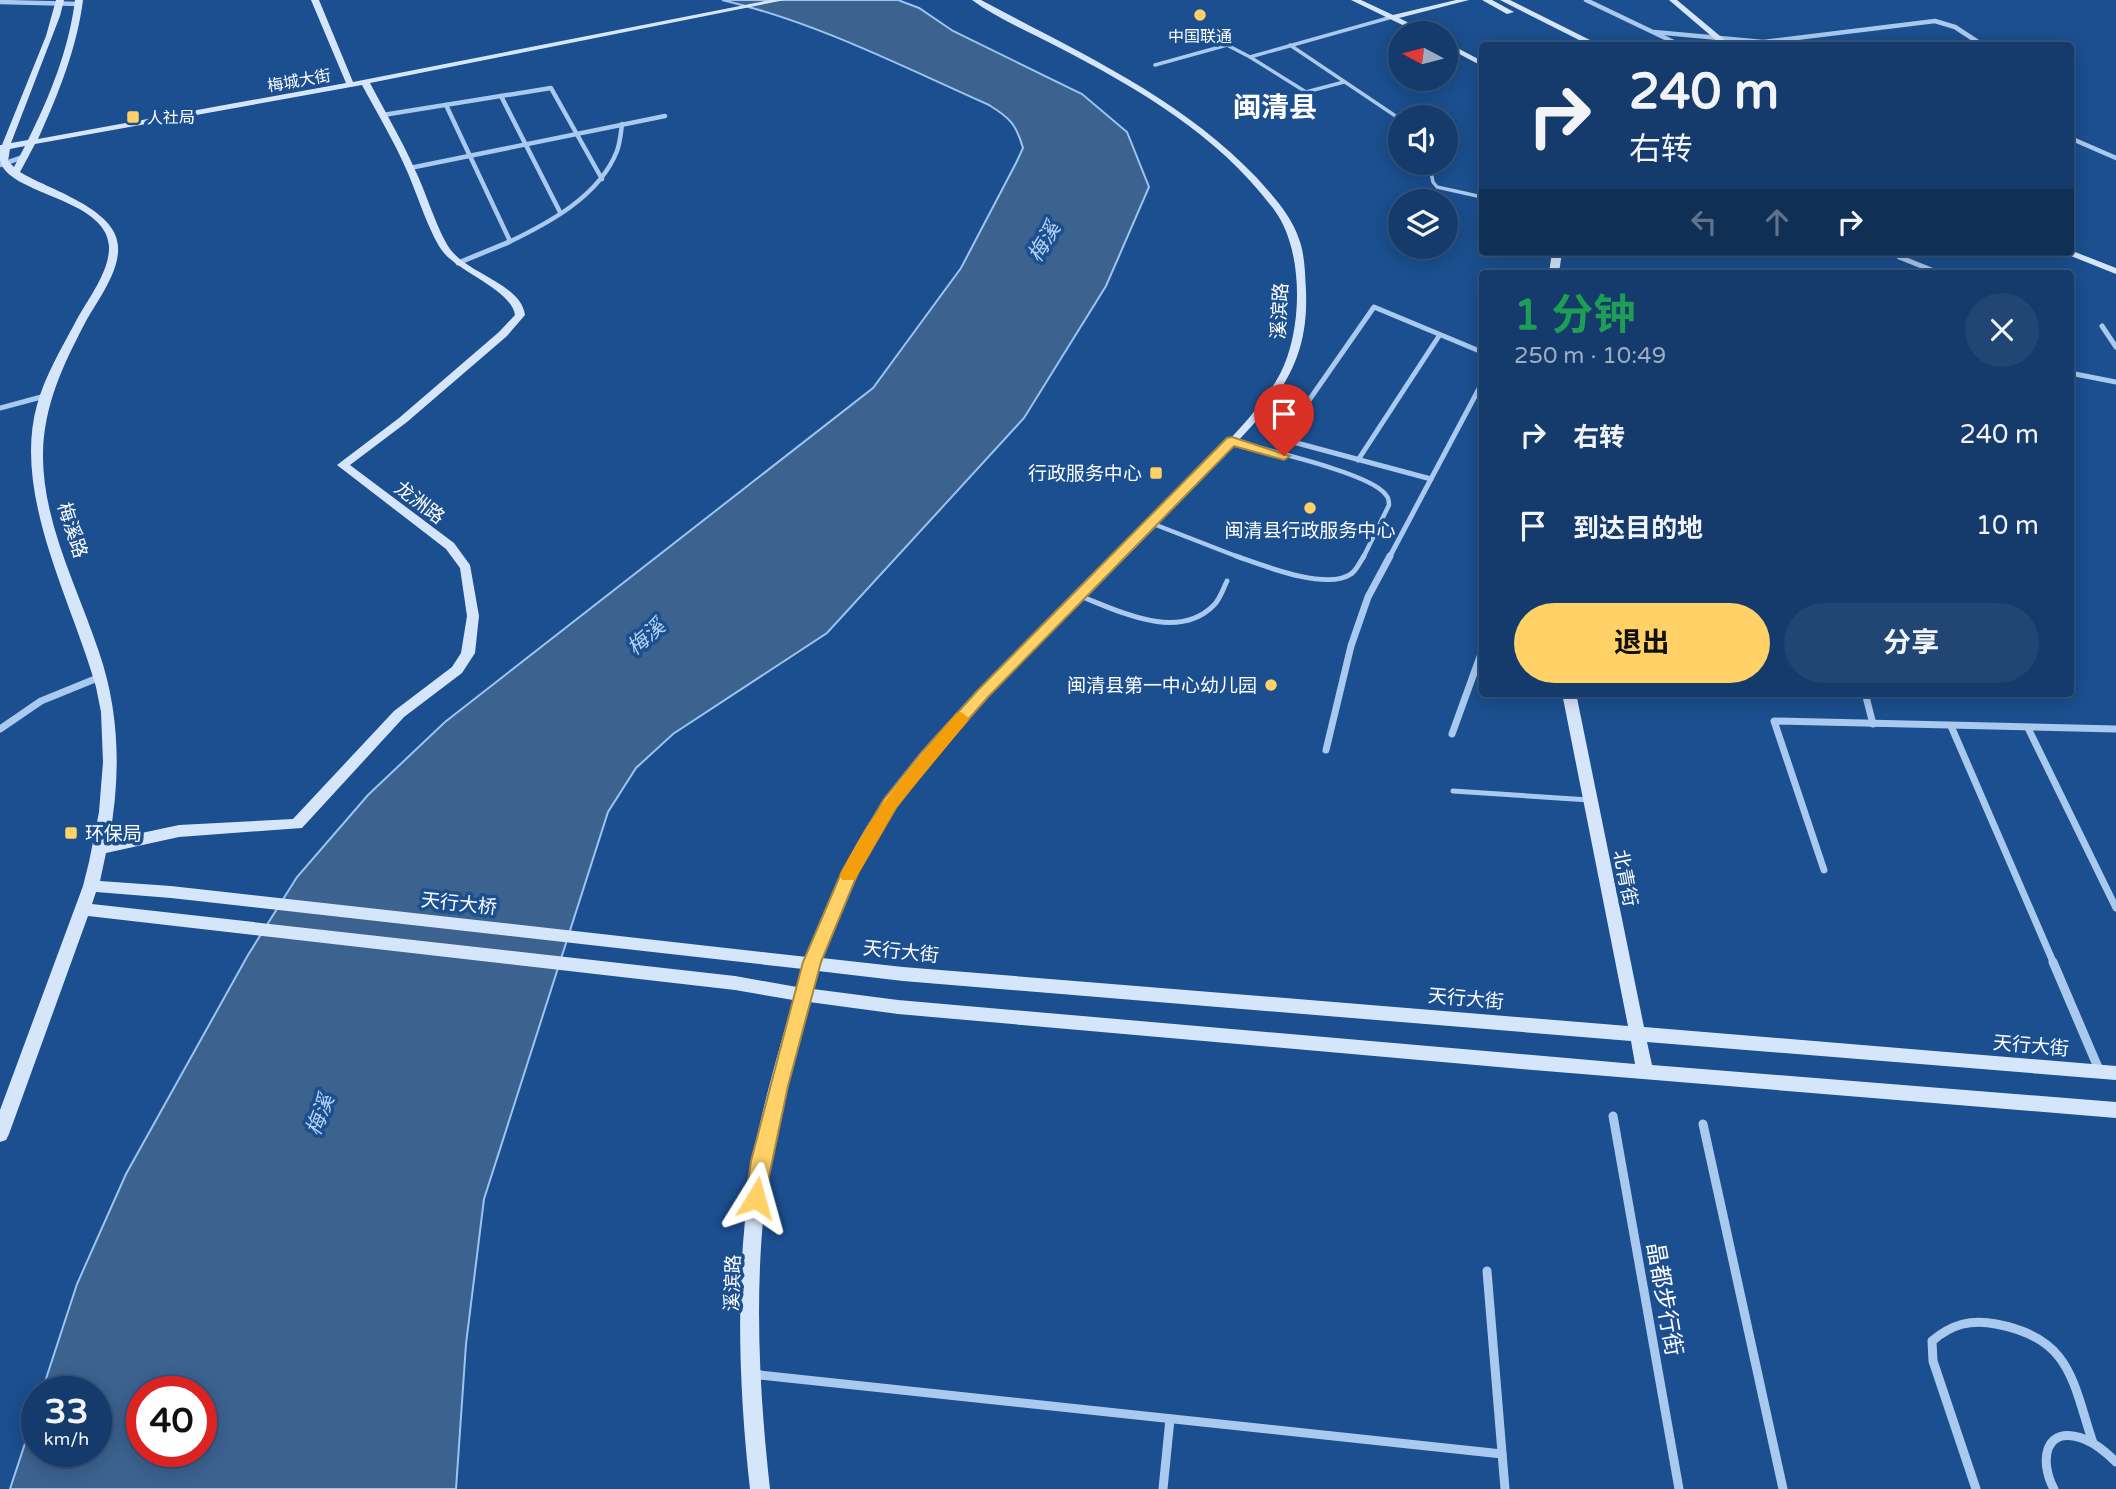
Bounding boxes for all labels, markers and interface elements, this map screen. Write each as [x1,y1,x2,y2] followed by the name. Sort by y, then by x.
[1192,7,1208,23] marker: 中国联通
[1388,21,1458,91] north arrow
[1388,21,1458,259] map controls
[1168,27,1232,47] place label: 中国联通
[1629,63,1779,122] text: 240 m
[266,66,332,96] street label: 梅城大街
[1514,70,1605,161] icon: right
[1233,91,1317,125] district label: 闽清县
[1388,105,1458,175] button: sound
[147,108,195,128] place label: 人社局
[125,109,141,125] marker: 人社局
[1629,131,1693,169] text: 右转
[1388,189,1458,259] button: layers
[1685,203,1723,241] icon: left
[1758,203,1796,241] icon: ahead
[1831,203,1869,241] icon: right
[1023,216,1067,267] water label: 梅溪
[1268,282,1292,340] street label: 溪滨路
[1514,290,1635,341] text: 1 分钟
[1965,293,2039,367] button: close
[1514,342,1666,370] text: 250 m · 10:49
[1254,384,1314,456] pin
[1265,395,1303,433] icon: arrive
[1514,416,1552,454] icon: right
[1959,419,2039,450] text: 240 m
[1573,422,1625,453] text: 右转
[1028,463,1142,485] place label: 行政服务中心
[1148,465,1164,481] marker: 行政服务中心
[390,477,449,529] street label: 龙洲路
[53,500,91,561] street label: 梅溪路
[1302,500,1318,516] marker: 闽清县行政服务中心
[1514,507,1552,545] icon: arrive
[1976,510,2039,541] text: 10 m
[1573,513,1703,544] text: 到达目的地
[1224,520,1396,542] place label: 闽清县行政服务中心
[1514,603,1770,683] button: 退出
[1784,603,2039,683] button: 分享
[622,613,672,661] water label: 梅溪
[1067,675,1257,697] place label: 闽清县第一中心幼儿园
[1263,677,1279,693] marker: 闽清县第一中心幼儿园
[85,823,142,845] place label: 环保局
[63,825,79,841] marker: 环保局
[1609,848,1641,908] street label: 北青街
[420,889,498,919] street label: 天行大桥
[862,937,940,967] street label: 天行大街
[1427,985,1505,1013] street label: 天行大街
[1992,1032,2070,1060] street label: 天行大街
[301,1089,340,1139] water label: 梅溪
[719,1161,793,1235] position arrow
[1640,1240,1688,1358] street label: 晶都步行街
[721,1254,745,1312] street label: 溪滨路
[126,1376,217,1467] speed limit sign: 40
[45,1391,88,1433] text: 33
[44,1428,89,1450] text: km/h

